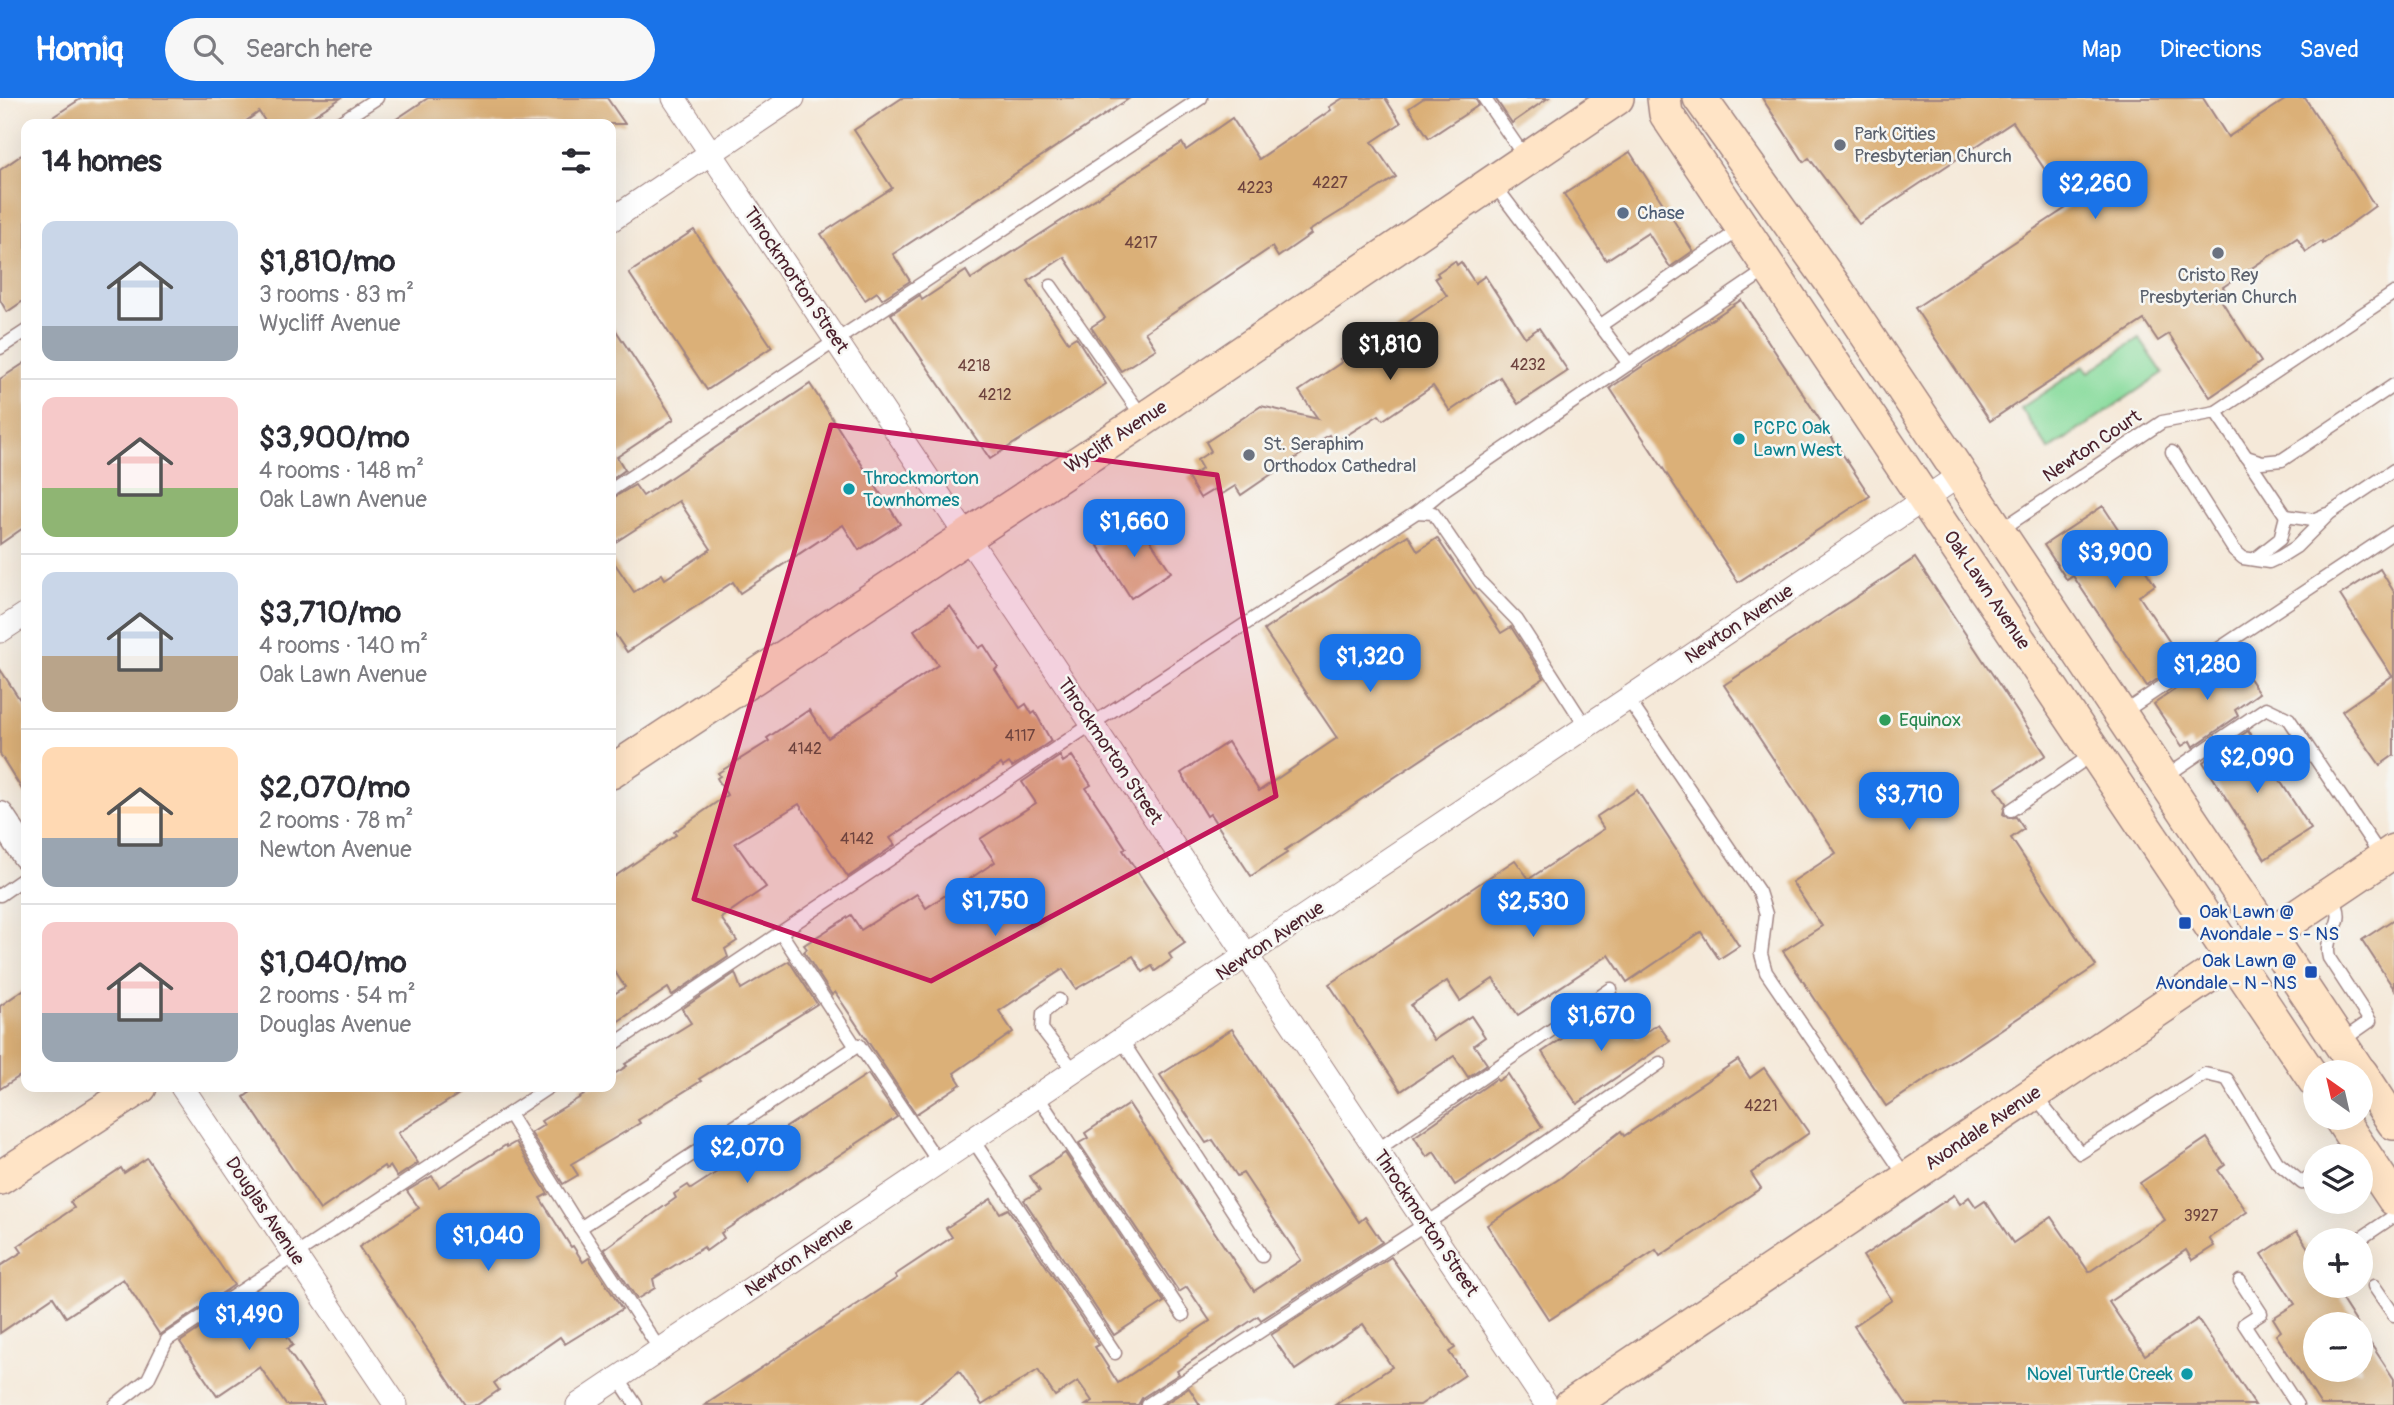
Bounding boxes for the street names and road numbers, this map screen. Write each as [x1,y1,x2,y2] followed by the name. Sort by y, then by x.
[738,202,854,358] street label: Throckmorton Street
[1060,395,1172,479] street label: Wycliff Avenue
[2038,404,2146,488] street label: Newton Court
[1938,526,2036,655] street label: Oak Lawn Avenue
[1680,578,1798,669] street label: Newton Avenue
[1052,673,1168,829] street label: Throckmorton Street
[1211,895,1329,986] street label: Newton Avenue
[1920,1080,2046,1176] street label: Avondale Avenue
[1368,1145,1484,1301] street label: Throckmorton Street
[220,1152,310,1270] street label: Douglas Avenue
[740,1211,858,1302] street label: Newton Avenue

